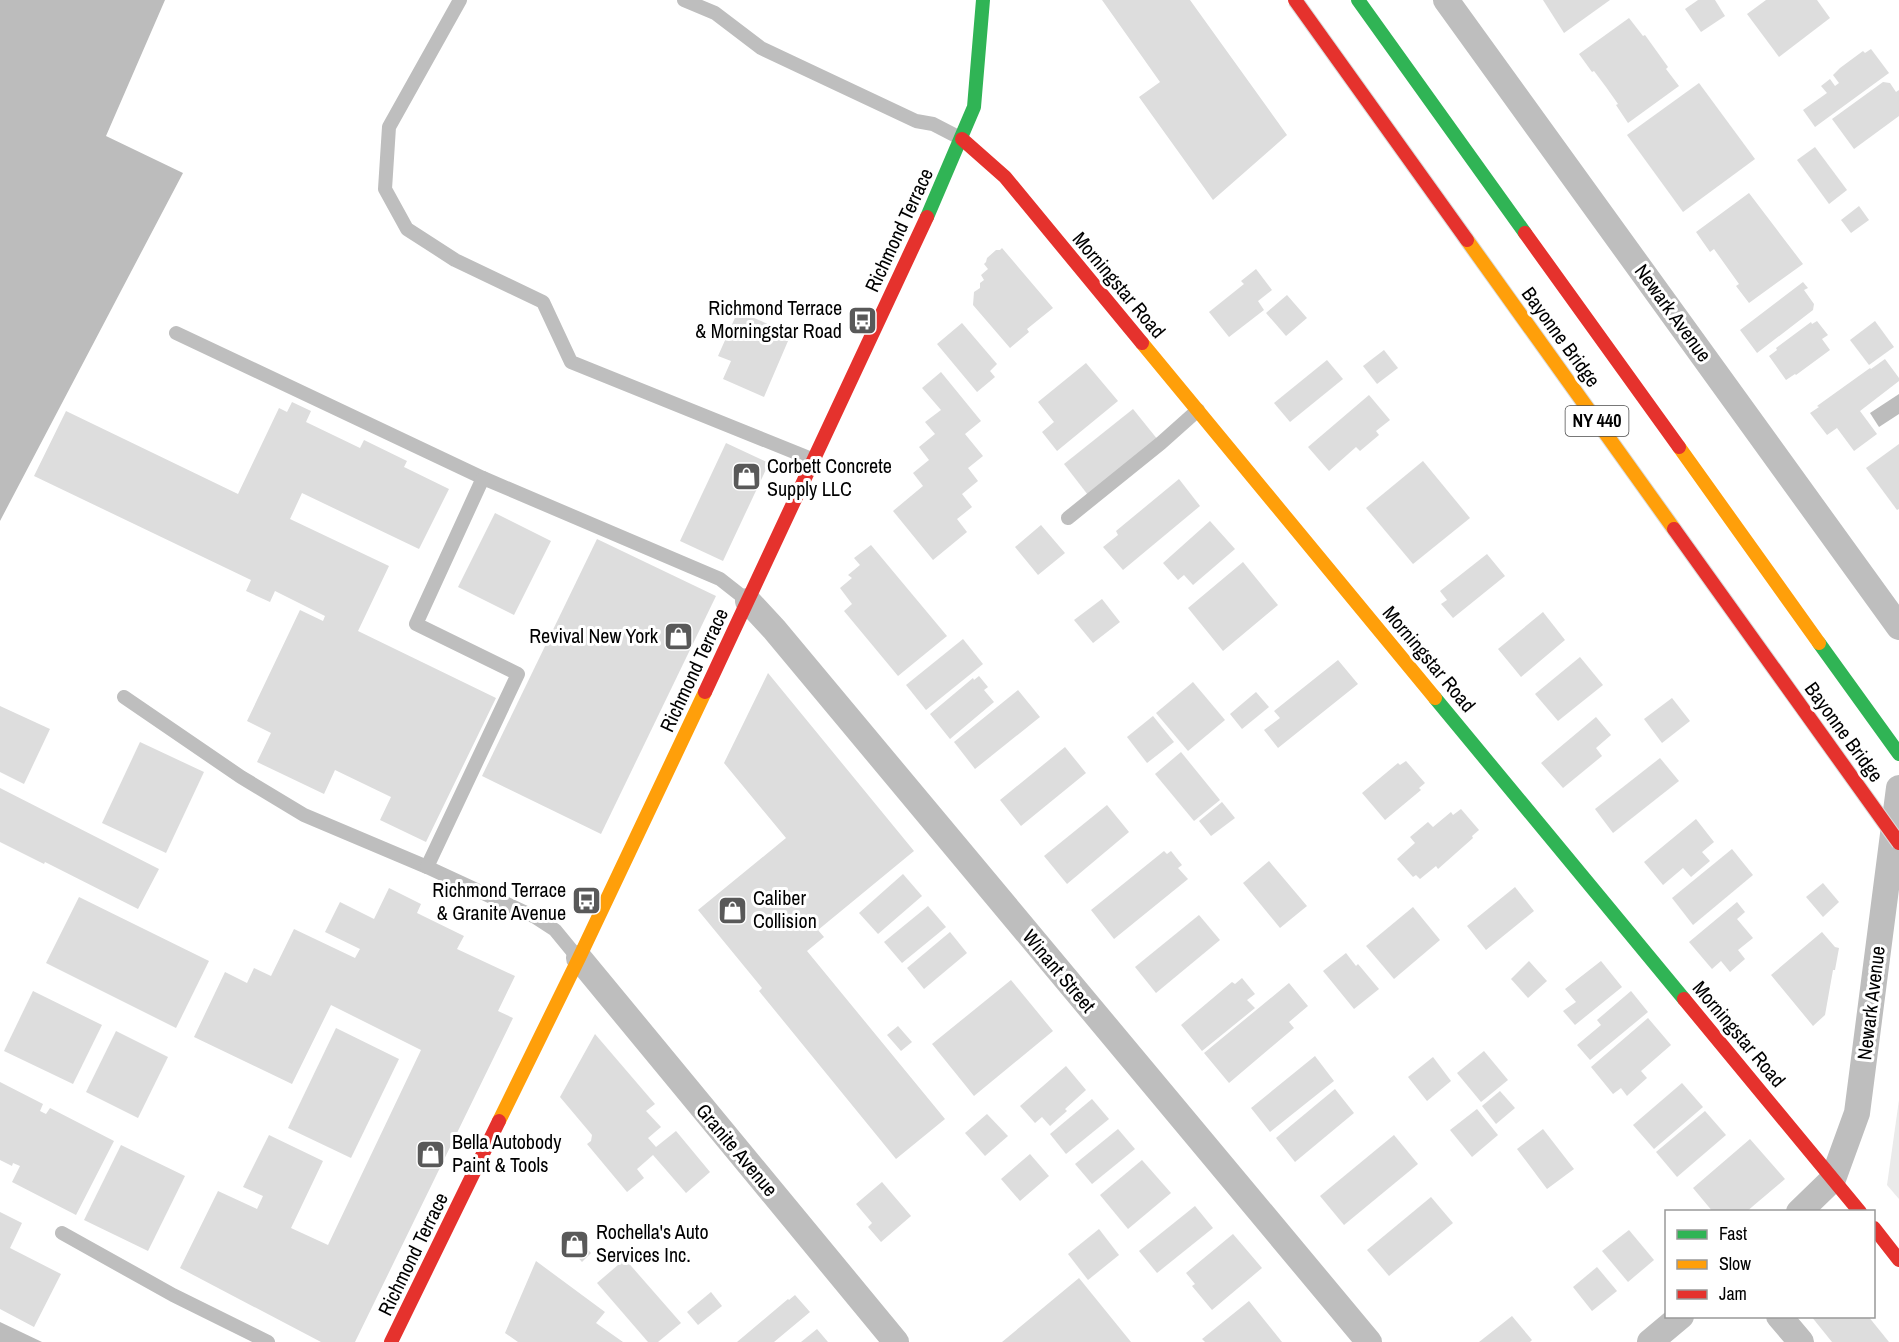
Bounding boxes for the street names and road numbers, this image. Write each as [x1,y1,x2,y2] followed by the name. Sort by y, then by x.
[858,163,939,296] street label: Richmond Terrace
[1067,226,1172,344] street label: Morningstar Road
[1629,258,1718,367] street label: Newark Avenue
[1516,281,1607,392] street label: Bayonne Bridge
[1566,406,1628,436] road number: NY 440
[1377,600,1482,718] street label: Morningstar Road
[653,603,734,736] street label: Richmond Terrace
[1799,676,1890,787] street label: Bayonne Bridge
[1017,924,1102,1018] street label: Winant Street
[1850,944,1891,1061] street label: Newark Avenue
[1687,975,1792,1093] street label: Morningstar Road
[690,1097,784,1202] street label: Granite Avenue
[371,1188,454,1320] street label: Richmond Terrace

